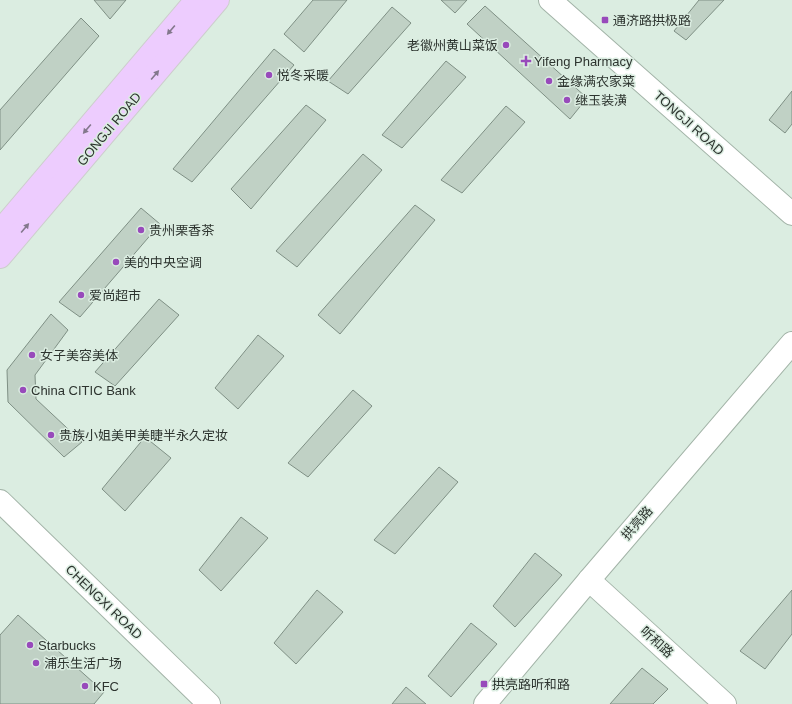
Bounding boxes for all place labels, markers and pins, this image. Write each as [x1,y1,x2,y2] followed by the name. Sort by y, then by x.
[613,13,691,28] place label: 通济路拱极路
[600,15,610,25] marker: 通济路拱极路
[407,38,498,53] place label: 老徽州黄山菜饭
[501,40,511,50] marker: 老徽州黄山菜饭
[534,54,633,69] place label: Yifeng Pharmacy
[521,56,531,66] marker: Yifeng Pharmacy
[277,68,329,83] place label: 悦冬采暖
[264,70,274,80] marker: 悦冬采暖
[557,74,635,89] place label: 金缘满农家菜
[544,76,554,86] marker: 金缘满农家菜
[575,93,627,108] place label: 继玉装潢
[562,95,572,105] marker: 继玉装潢
[149,223,215,238] place label: 贵州栗香茶
[136,225,146,235] marker: 贵州栗香茶
[124,255,202,270] place label: 美的中央空调
[111,257,121,267] marker: 美的中央空调
[89,288,141,303] place label: 爱尚超市
[76,290,86,300] marker: 爱尚超市
[40,348,118,363] place label: 女子美容美体
[27,350,37,360] marker: 女子美容美体
[31,383,136,398] place label: China CITIC Bank
[18,385,28,395] marker: China CITIC Bank
[59,428,228,443] place label: 贵族小姐美甲美睫半永久定妆
[46,430,56,440] marker: 贵族小姐美甲美睫半永久定妆
[38,638,96,653] place label: Starbucks
[25,640,35,650] marker: Starbucks
[44,656,122,671] place label: 浦乐生活广场
[31,658,41,668] marker: 浦乐生活广场
[492,677,570,692] place label: 拱亮路听和路
[93,679,119,694] place label: KFC
[479,679,489,689] marker: 拱亮路听和路
[80,681,90,691] marker: KFC

